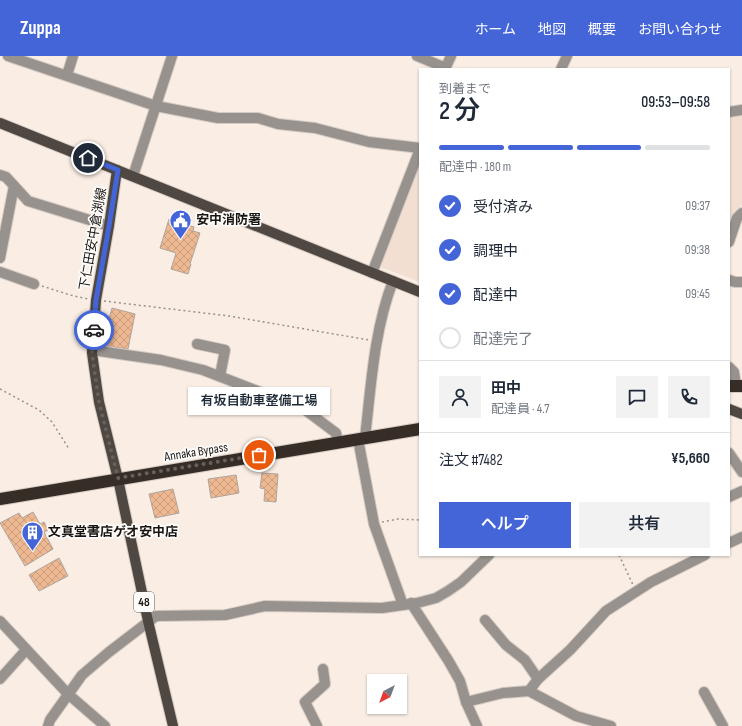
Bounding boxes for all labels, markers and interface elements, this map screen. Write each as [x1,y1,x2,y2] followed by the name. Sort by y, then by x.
[20,17,61,40] text: Zuppa
[474,21,516,38] text: ホーム
[538,21,566,38] text: 地図
[588,21,616,38] text: 概要
[638,21,722,38] text: お問い合わせ
[439,81,491,97] text: 到着まで
[641,93,710,112] text: 09:53–09:58
[439,96,480,127] text: 2 分
[71,141,105,175] pin
[77,147,99,169] icon: home
[439,159,511,175] text: 配達中 · 180 m
[76,186,110,292] street label: 下仁田安中倉渕線
[439,195,461,217] icon: check
[473,198,533,217] text: 受付済み
[685,198,710,214] text: 09:37
[167,207,193,240] public building icon: 安中消防署
[196,212,261,228] place label: 安中消防署
[439,239,461,261] icon: check
[473,242,518,261] text: 調理中
[685,242,710,258] text: 09:38
[439,283,461,305] icon: check
[473,286,518,305] text: 配達中
[685,286,710,302] text: 09:45
[74,310,114,350] courier
[83,319,105,341] icon: car
[473,330,533,349] text: 配達完了
[439,376,481,418] button: person
[616,376,658,418] button: chat
[668,376,710,418] button: phone
[491,379,521,398] text: 田中
[188,387,330,415] callout: 有坂自動車整備工場
[200,393,318,409] text: 有坂自動車整備工場
[491,401,549,417] text: 配達員 · 4.7
[242,438,276,472] pin
[162,439,229,465] street label: Annaka Bypass
[248,444,270,466] icon: bag
[671,449,710,468] text: ¥5,660
[439,451,503,470] text: 注文 #7482
[439,502,571,548] button: ヘルプ
[579,502,710,548] button: 共有
[20,519,46,552] building icon: 文真堂書店ゲオ安中店
[48,524,178,540] place label: 文真堂書店ゲオ安中店
[134,592,154,612] road number: 48
[367,674,407,714] north arrow
[367,674,407,714] map controls

